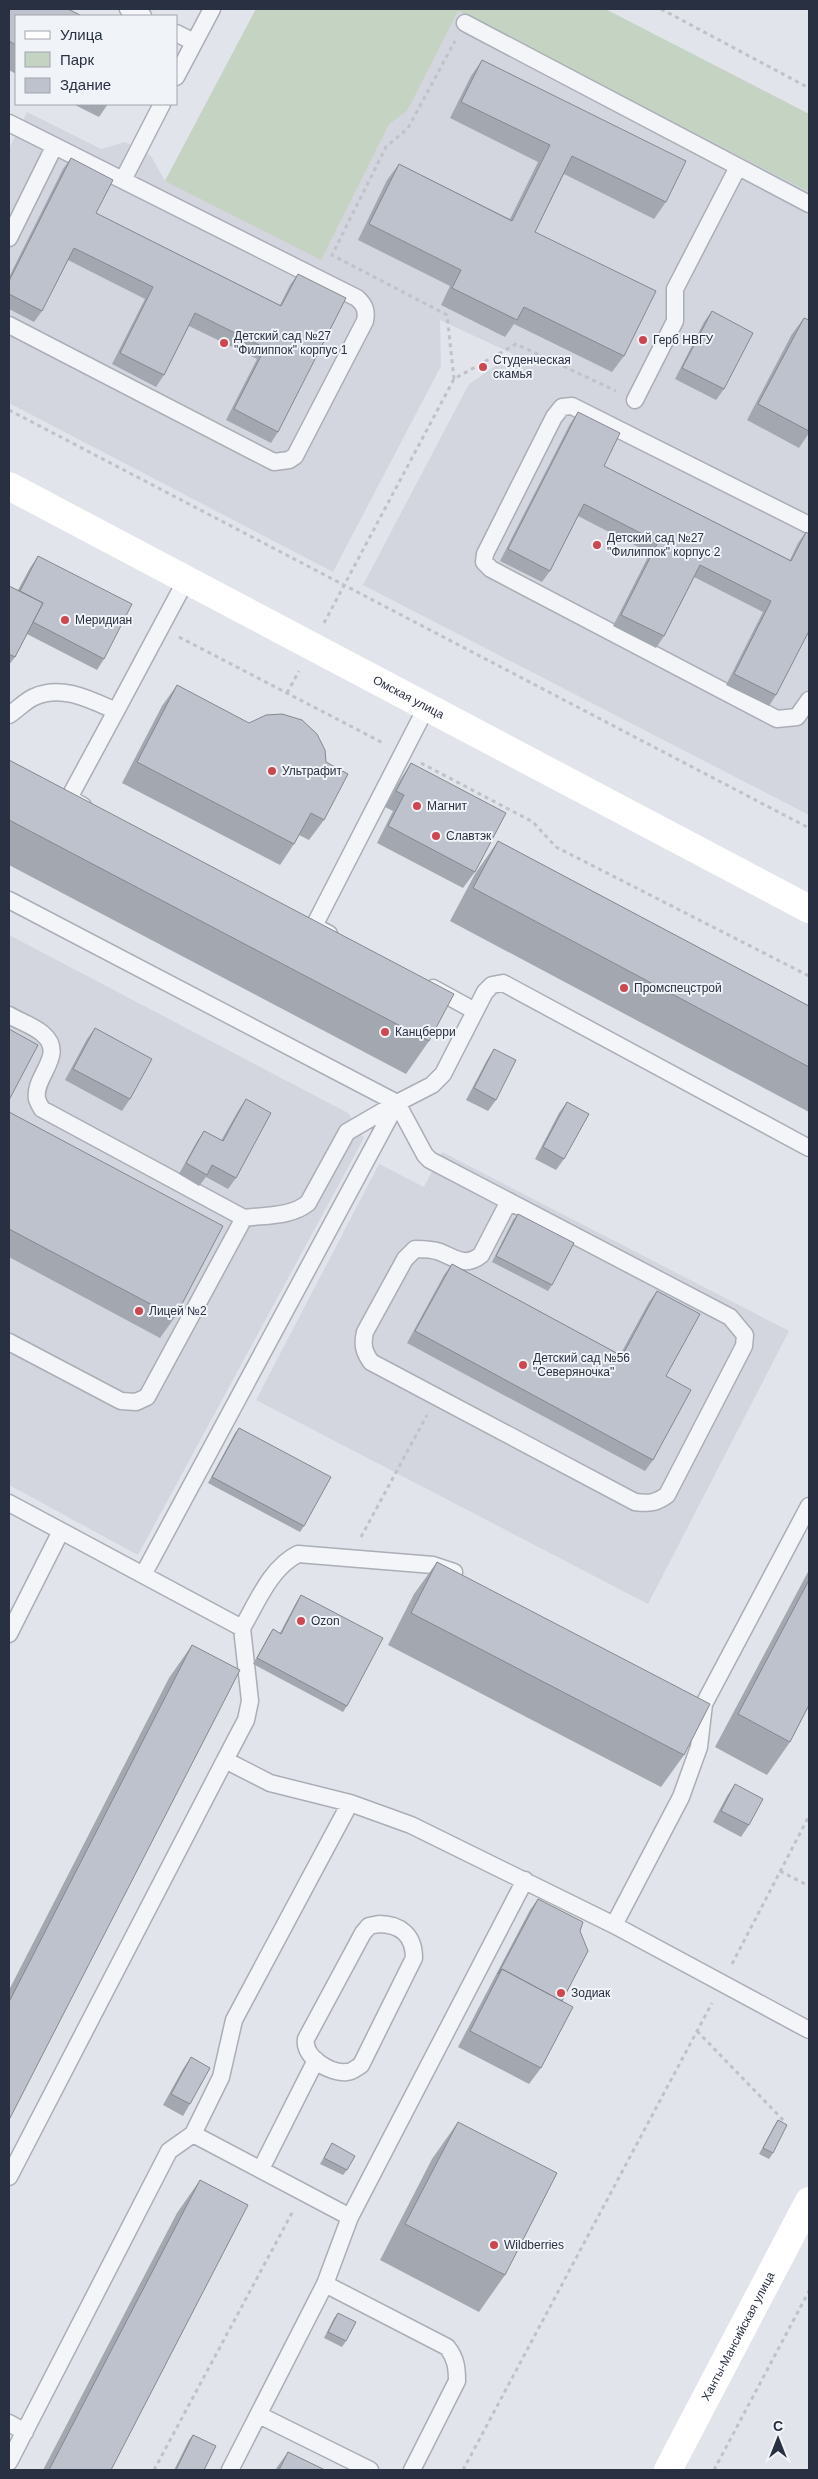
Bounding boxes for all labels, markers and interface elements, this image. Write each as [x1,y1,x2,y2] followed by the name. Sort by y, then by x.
[15,15,178,105] legend
[60,26,103,43] text: Улица
[60,51,94,68] text: Парк
[60,76,111,93] text: Здание
[234,329,348,357] place label: Детский сад №27 "Филиппок" корпус 1
[653,333,713,347] place label: Герб НВГУ
[637,334,649,346] marker: Герб НВГУ
[218,337,230,349] marker: Детский сад №27 "Филиппок" корпус 1
[493,353,571,381] place label: Студенческая скамья
[477,361,489,373] marker: Студенческая скамья
[607,531,721,559] place label: Детский сад №27 "Филиппок" корпус 2
[591,539,603,551] marker: Детский сад №27 "Филиппок" корпус 2
[75,613,132,627] place label: Меридиан
[59,614,71,626] marker: Меридиан
[371,673,447,722] street label: Омская улица
[282,764,343,778] place label: Ультрафит
[266,765,278,777] marker: Ультрафит
[427,799,468,813] place label: Магнит
[411,800,423,812] marker: Магнит
[446,829,492,843] place label: Славтэк
[430,830,442,842] marker: Славтэк
[634,981,722,995] place label: Промспецстрой
[618,982,630,994] marker: Промспецстрой
[395,1025,456,1039] place label: Канцберри
[379,1026,391,1038] marker: Канцберри
[149,1304,207,1318] place label: Лицей №2
[133,1305,145,1317] marker: Лицей №2
[533,1351,630,1379] place label: Детский сад №56 "Северяночка"
[517,1359,529,1371] marker: Детский сад №56 "Северяночка"
[311,1614,340,1628] place label: Ozon
[295,1615,307,1627] marker: Ozon
[571,1986,611,2000] place label: Зодиак
[555,1987,567,1999] marker: Зодиак
[504,2238,564,2252] place label: Wildberries
[488,2239,500,2251] marker: Wildberries
[699,2269,778,2403] street label: Ханты-Мансийская улица
[753,2414,803,2464] north arrow
[773,2418,783,2434] text: С

